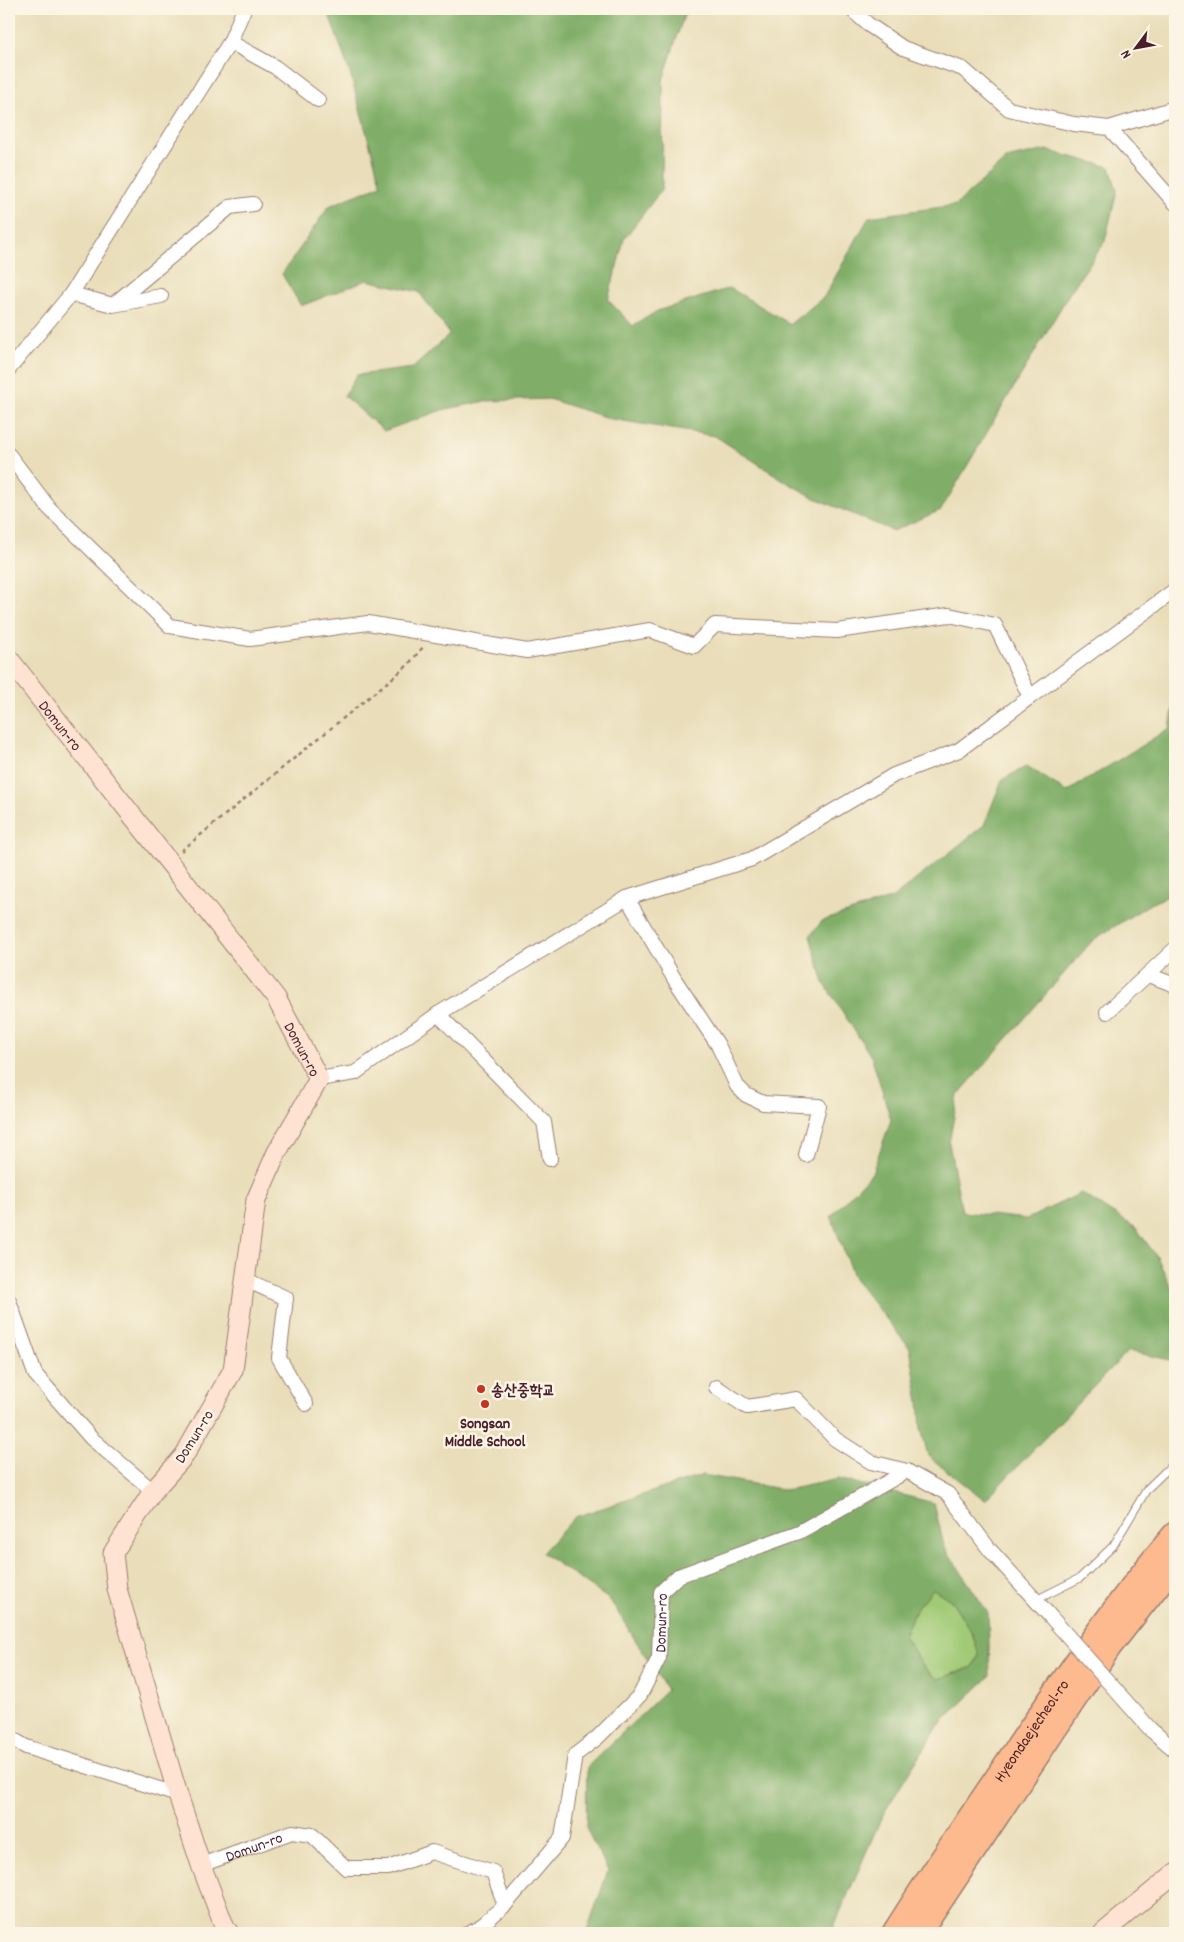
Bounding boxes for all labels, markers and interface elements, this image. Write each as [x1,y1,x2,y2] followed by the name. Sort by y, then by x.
[1112,22,1162,72] north arrow
[1116,46,1137,62] text: N
[32,696,86,757] street label: Domun-ro
[277,1018,325,1082] street label: Domun-ro
[491,1380,555,1403] place label: 송산중학교
[475,1383,487,1395] marker: 송산중학교
[479,1398,491,1410] marker: Songsan Middle School
[170,1406,221,1469] street label: Domun-ro
[445,1413,526,1454] place label: Songsan Middle School
[650,1593,675,1653] street label: Domun-ro
[989,1675,1076,1787] street label: Hyeondaejecheol-ro
[223,1827,286,1869] street label: Domun-ro

